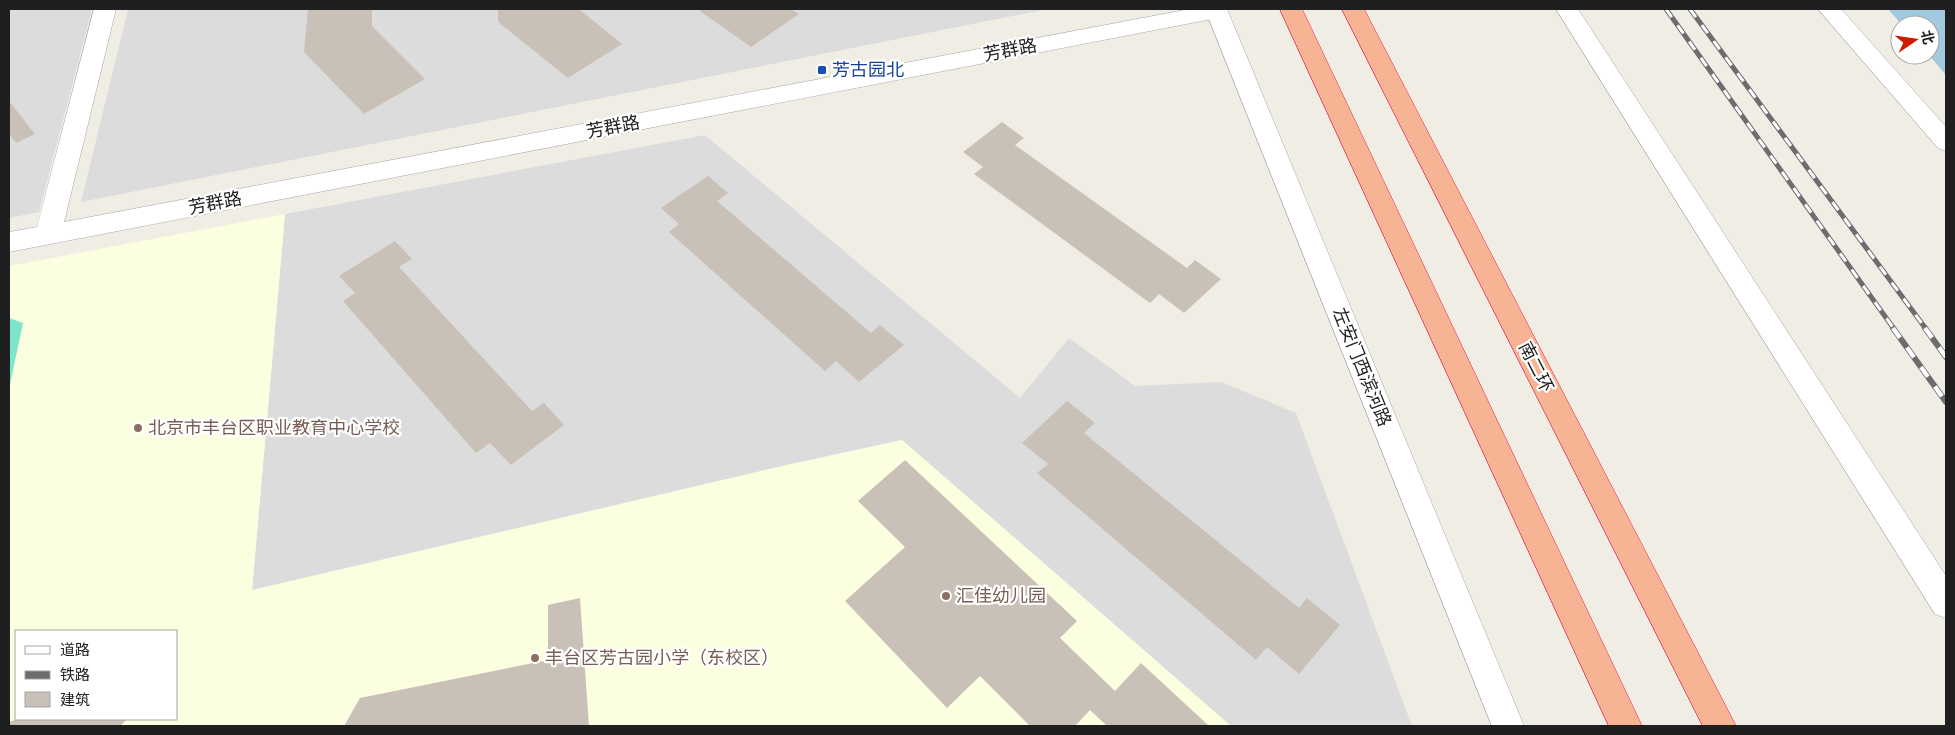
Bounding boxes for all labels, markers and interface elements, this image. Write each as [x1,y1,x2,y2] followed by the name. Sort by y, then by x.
[1890,15,1940,65] north arrow
[1917,28,1937,46] text: 北
[981,34,1039,66] street label: 芳群路
[832,59,904,81] place label: 芳古园北
[816,64,828,76] marker: 芳古园北
[584,111,642,143] street label: 芳群路
[186,187,244,219] street label: 芳群路
[1328,304,1396,430] street label: 左安门西滨河路
[1514,338,1558,396] street label: 南二环
[148,417,400,439] place label: 北京市丰台区职业教育中心学校
[132,422,144,434] marker: 北京市丰台区职业教育中心学校
[956,585,1046,607] place label: 汇佳幼儿园
[940,590,952,602] marker: 汇佳幼儿园
[15,630,178,720] legend
[60,641,90,659] text: 道路
[545,647,779,669] place label: 丰台区芳古园小学（东校区）
[529,652,541,664] marker: 丰台区芳古园小学（东校区）
[60,666,90,684] text: 铁路
[60,691,90,709] text: 建筑

